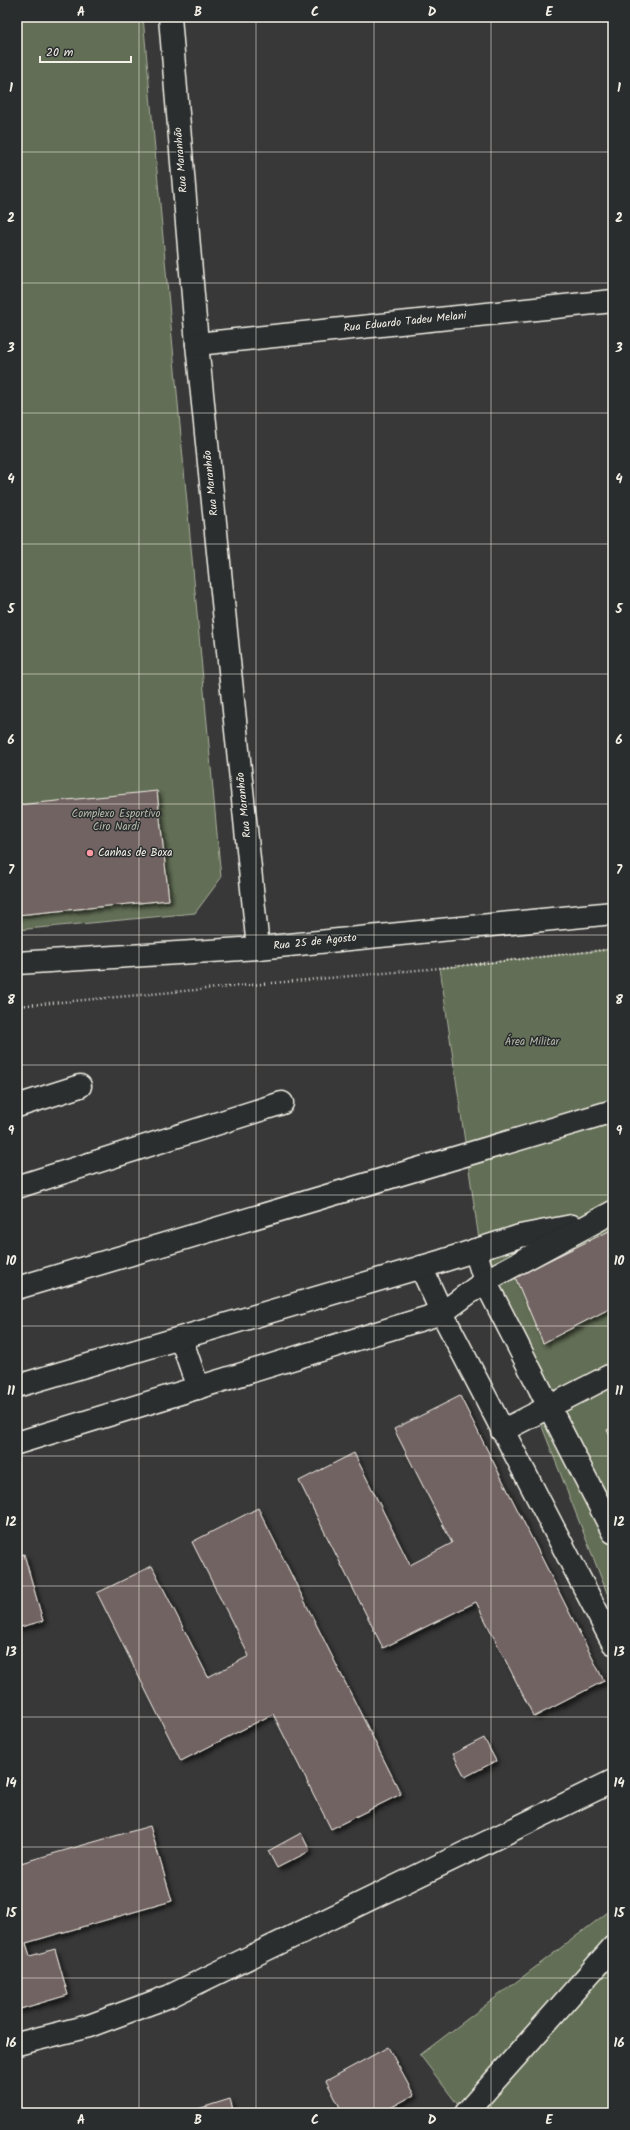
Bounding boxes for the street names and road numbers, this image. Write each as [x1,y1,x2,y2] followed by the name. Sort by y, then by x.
[169,126,193,194] street label: Rua Maranhão
[343,307,468,337] street label: Rua Eduardo Tadeu Melani
[199,449,223,517] street label: Rua Maranhão
[232,771,256,839] street label: Rua Maranhão
[272,929,358,955] street label: Rua 25 de Agosto

